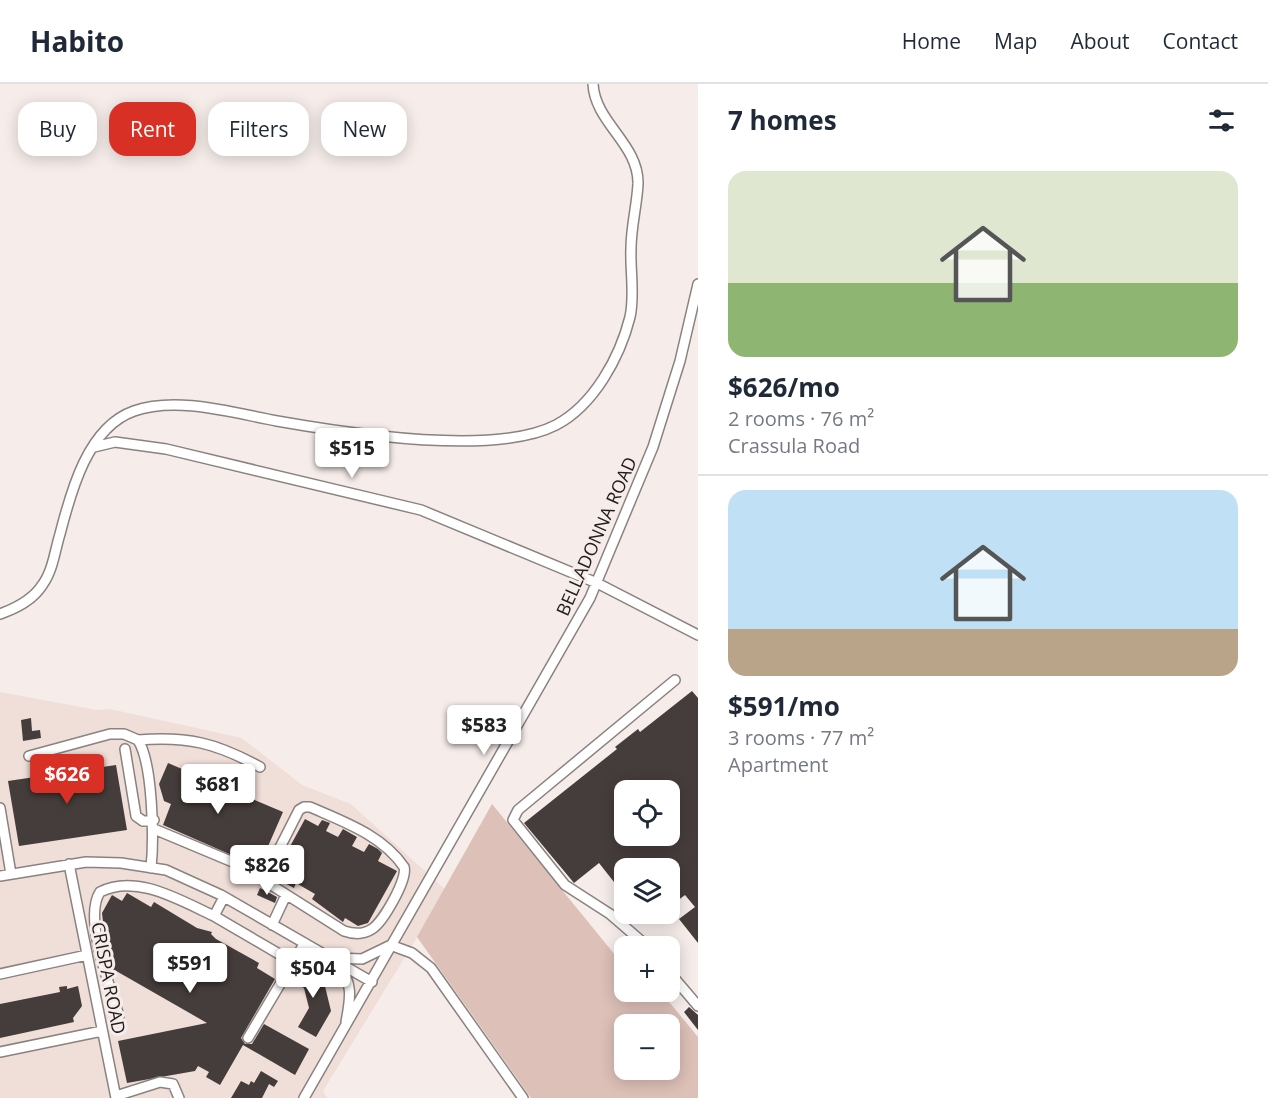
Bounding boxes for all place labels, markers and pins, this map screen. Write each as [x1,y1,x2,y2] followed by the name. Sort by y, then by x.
[316,428,388,479] pin: $515
[448,705,520,756] pin: $583
[31,754,103,805] pin: $626
[182,764,254,815] pin: $681
[231,845,303,896] pin: $826
[154,943,226,994] pin: $591
[277,948,349,999] pin: $504

